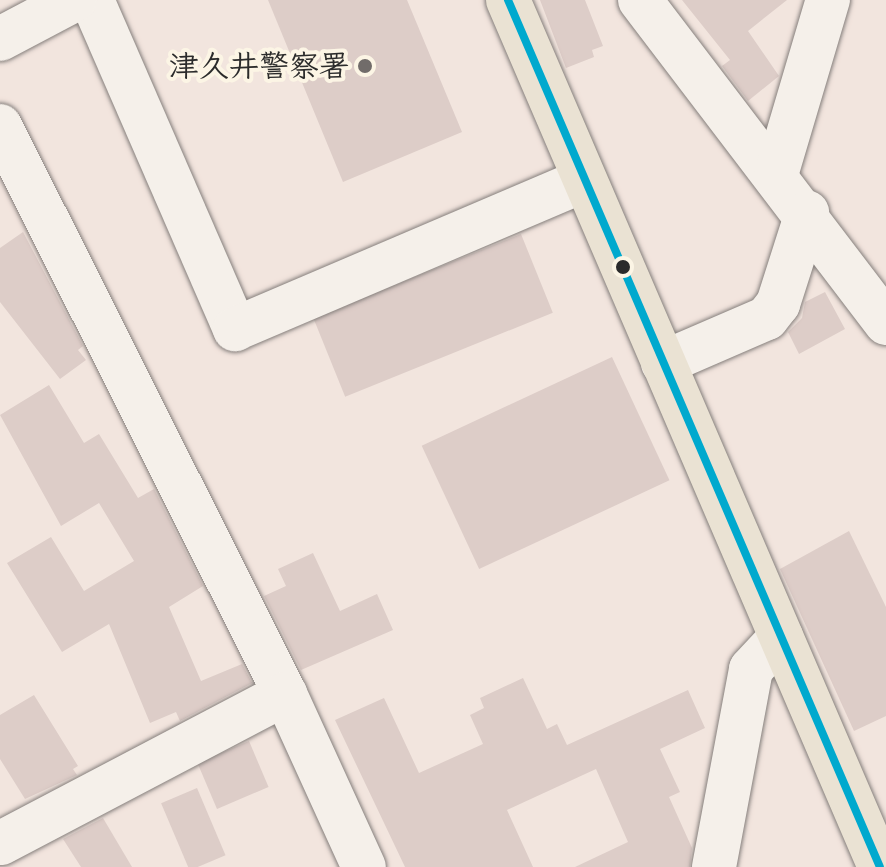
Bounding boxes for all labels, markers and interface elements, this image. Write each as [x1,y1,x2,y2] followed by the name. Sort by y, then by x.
[169,48,349,84] place label: 津久井警察署
[356,57,374,75] marker: 津久井警察署
[615,259,631,275] unlabelled marker

